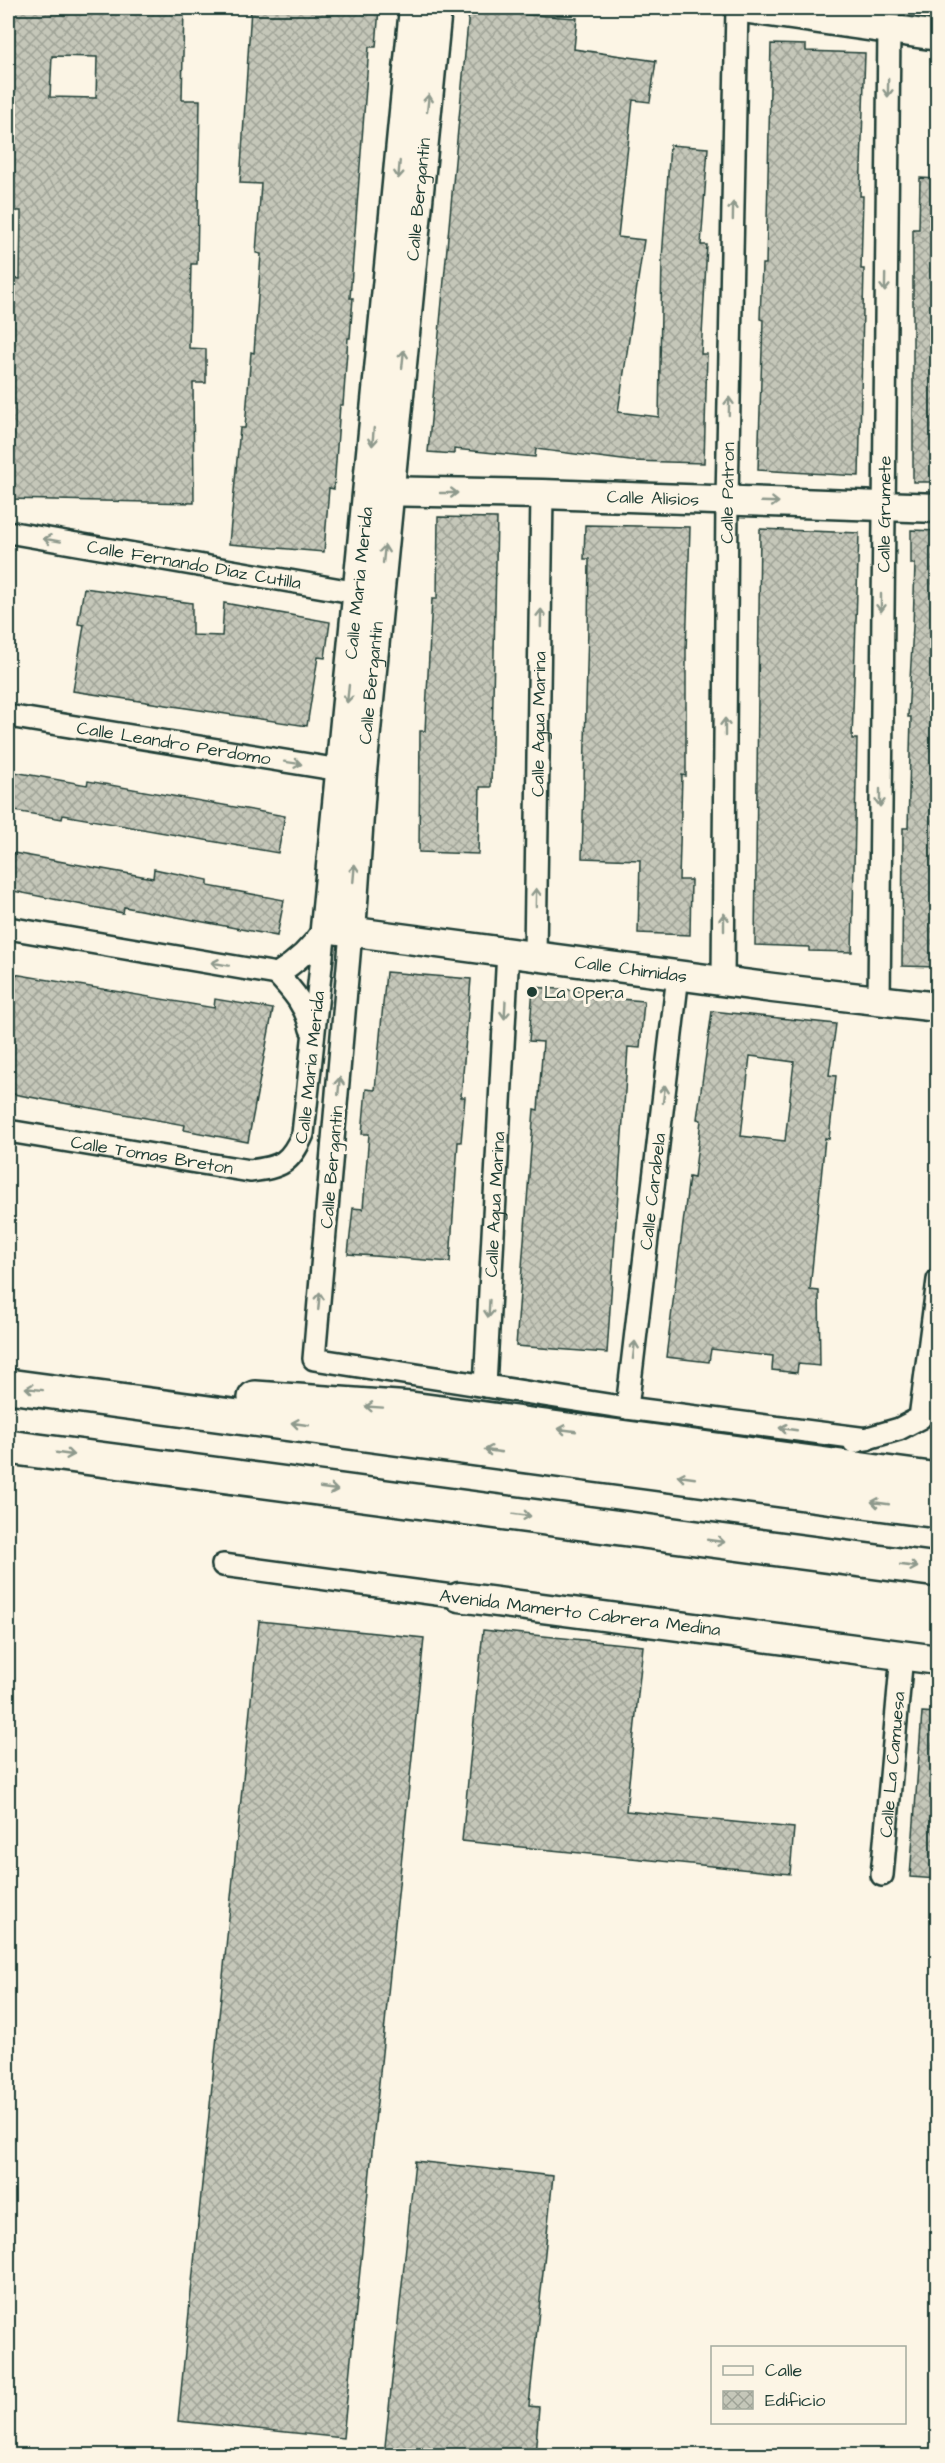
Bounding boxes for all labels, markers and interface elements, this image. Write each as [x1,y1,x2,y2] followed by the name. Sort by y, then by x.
[882,77,894,97] one-way arrow
[423,93,434,113] one-way arrow
[400,136,437,262] street label: Calle Bergantin
[393,160,404,180] one-way arrow
[727,202,739,222] one-way arrow
[880,272,891,292] one-way arrow
[398,350,409,370] one-way arrow
[723,397,735,417] one-way arrow
[367,427,378,447] one-way arrow
[714,442,741,544] street label: Calle Patron
[871,455,897,573] street label: Calle Grumete
[606,484,700,512] street label: Calle Alisios
[438,487,458,499] one-way arrow
[759,496,779,508] one-way arrow
[339,505,379,661] street label: Calle Maria Merida
[85,533,303,595] street label: Calle Fernando Diaz Cutilla
[42,534,62,545] one-way arrow
[379,544,390,564] one-way arrow
[876,593,887,613] one-way arrow
[535,608,546,628] one-way arrow
[352,620,389,745] street label: Calle Bergantin
[525,651,552,797] street label: Calle Agua Marina
[342,684,353,704] one-way arrow
[75,715,273,771] street label: Calle Leandro Perdomo
[719,718,731,738] one-way arrow
[283,757,303,768] one-way arrow
[874,788,886,808] one-way arrow
[349,864,360,884] one-way arrow
[530,887,542,907] one-way arrow
[718,913,730,933] one-way arrow
[573,949,689,989] street label: Calle Chimidas
[210,958,230,969] one-way arrow
[544,980,624,1005] place label: La Opera
[525,985,539,999] marker: La Opera
[288,990,331,1148] street label: Calle Maria Merida
[500,999,511,1019] one-way arrow
[334,1077,345,1096] one-way arrow
[659,1085,670,1104] one-way arrow
[314,1104,351,1230] street label: Calle Bergantin
[69,1129,235,1181] street label: Calle Tomas Breton
[478,1131,511,1278] street label: Calle Agua Marina
[633,1132,672,1251] street label: Calle Carabela
[314,1292,325,1312] one-way arrow
[484,1299,495,1319] one-way arrow
[629,1341,640,1361] one-way arrow
[24,1383,44,1394] one-way arrow
[364,1401,384,1412] one-way arrow
[290,1419,310,1430] one-way arrow
[778,1424,798,1435] one-way arrow
[558,1425,578,1436] one-way arrow
[484,1445,503,1456] one-way arrow
[55,1449,75,1460] one-way arrow
[677,1472,697,1483] one-way arrow
[319,1484,339,1495] one-way arrow
[870,1498,890,1509] one-way arrow
[512,1510,532,1521] one-way arrow
[705,1535,725,1546] one-way arrow
[899,1561,918,1572] one-way arrow
[438,1583,722,1643] street label: Avenida Mamerto Cabrera Medina
[873,1690,911,1839] street label: Calle La Camuesa
[711,2346,906,2424] legend
[765,2358,803,2383] text: Calle
[765,2388,825,2413] text: Edificio

